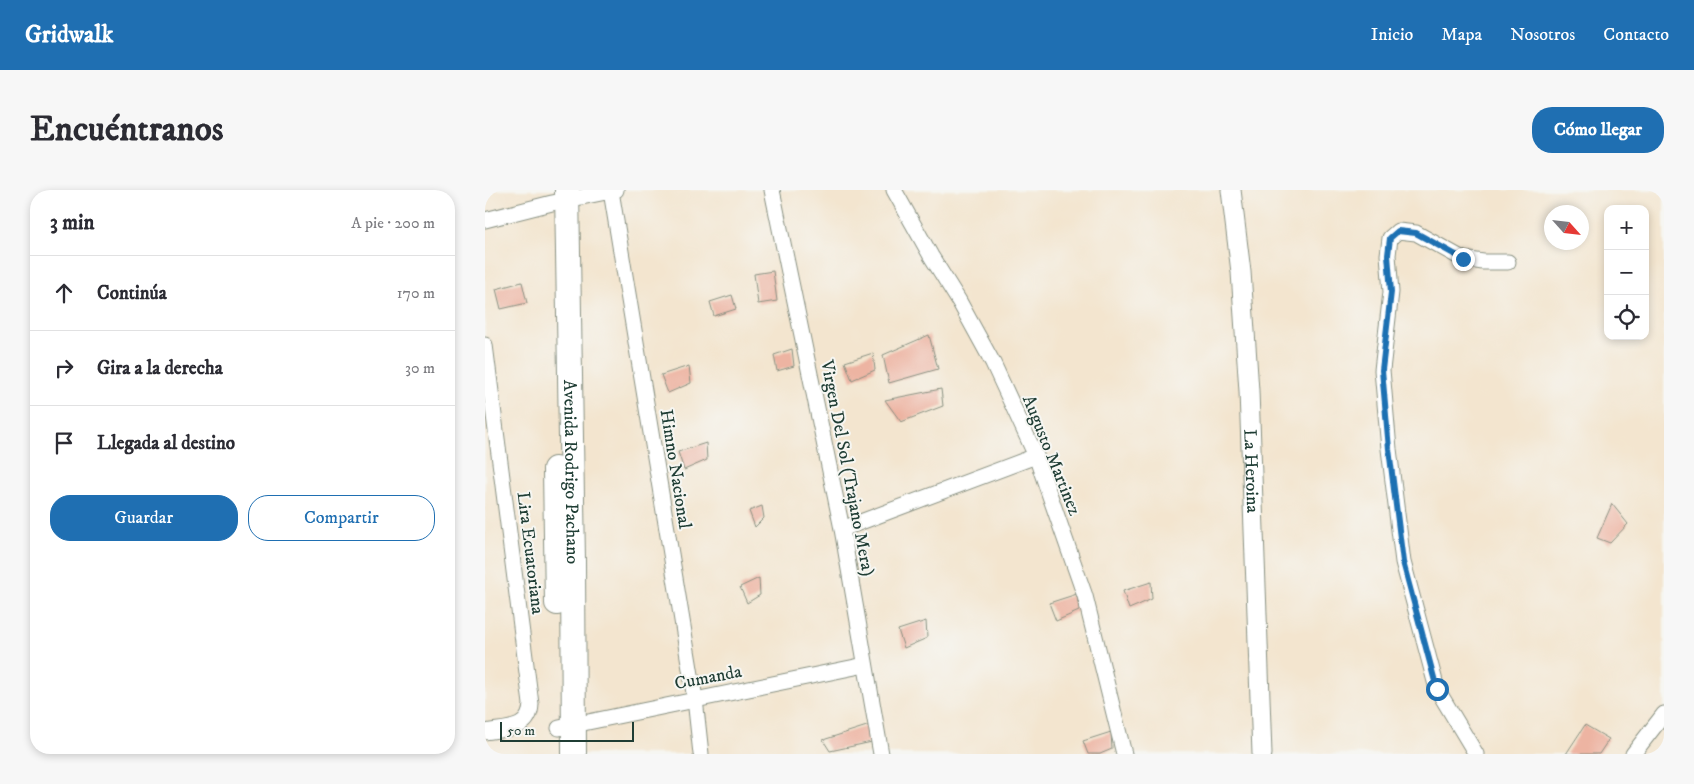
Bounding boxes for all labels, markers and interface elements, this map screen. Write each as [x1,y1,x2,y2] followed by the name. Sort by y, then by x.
[25,20,113,50] text: Gridwalk
[1371,24,1413,46] text: Inicio
[1441,24,1482,46] text: Mapa
[1510,24,1575,46] text: Nosotros
[1603,24,1669,46] text: Contacto
[1532,107,1664,153] button: Cómo llegar
[30,108,224,152] text: Encuéntranos
[1544,205,1589,250] north arrow
[1604,205,1649,340] map controls
[1604,205,1649,250] button: +
[50,210,95,236] text: 3 min
[351,213,435,233] text: A pie · 200 m
[1452,248,1475,271] route end
[1604,250,1649,295] button: −
[50,279,78,307] icon: ahead
[97,282,167,305] text: Continúa
[397,283,435,303] text: 170 m
[1604,295,1649,340] button: locate
[50,354,78,382] icon: right
[97,357,223,380] text: Gira a la derecha
[815,357,879,578] street label: Virgen Del Sol (Trajano Mera)
[405,358,435,378] text: 30 m
[558,380,583,565] street label: Avenida Rodrigo Pachano
[1017,392,1085,519] street label: Augusto Martinez
[655,408,695,531] street label: Himno Nacional
[50,429,78,457] icon: arrive
[1238,429,1263,514] street label: La Heroina
[97,432,235,455] text: Llegada al destino
[512,491,548,616] street label: Lira Ecuatoriana
[50,495,238,541] button: Guardar
[248,495,435,541] button: Compartir
[673,661,744,695] street label: Cumanda
[1426,678,1449,701] route start
[500,719,634,742] scale bar
[507,722,535,740] text: 50 m

